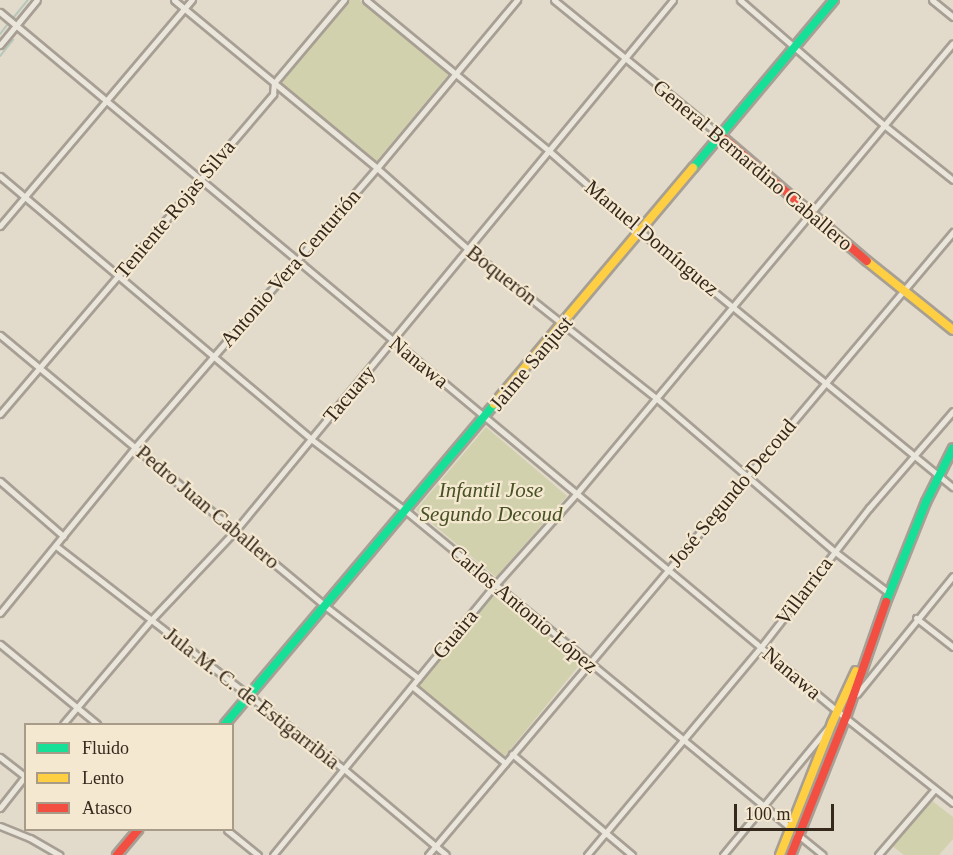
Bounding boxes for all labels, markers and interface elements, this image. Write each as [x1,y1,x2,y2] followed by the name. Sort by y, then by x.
[648,74,858,256] street label: General Bernardino Caballero
[110,134,240,284] street label: Teniente Rojas Silva
[580,175,724,301] street label: Manuel Domínguez
[214,184,366,352] street label: Antonio Vera Centurión
[462,240,542,310] street label: Boquerón
[484,310,578,416] street label: Jaime Sanjust
[384,331,454,393] street label: Nanawa
[318,360,380,428] street label: Tacuary
[663,414,801,572] street label: José Segundo Decoud
[131,440,285,574] street label: Pedro Juan Caballero
[420,477,562,527] park label: Infantil Jose Segundo Decoud
[444,539,604,679] street label: Carlos Antonio López
[770,552,838,630] street label: Villarrica
[427,604,483,664] street label: Guaira
[159,622,345,774] street label: Jula M. C. de Estigarribia
[758,641,826,705] street label: Nanawa
[24,723,234,831] legend
[82,738,129,758] text: Fluido
[82,768,124,788] text: Lento
[737,792,838,830] scale bar
[82,798,132,818] text: Atasco
[745,804,791,824] text: 100 m

